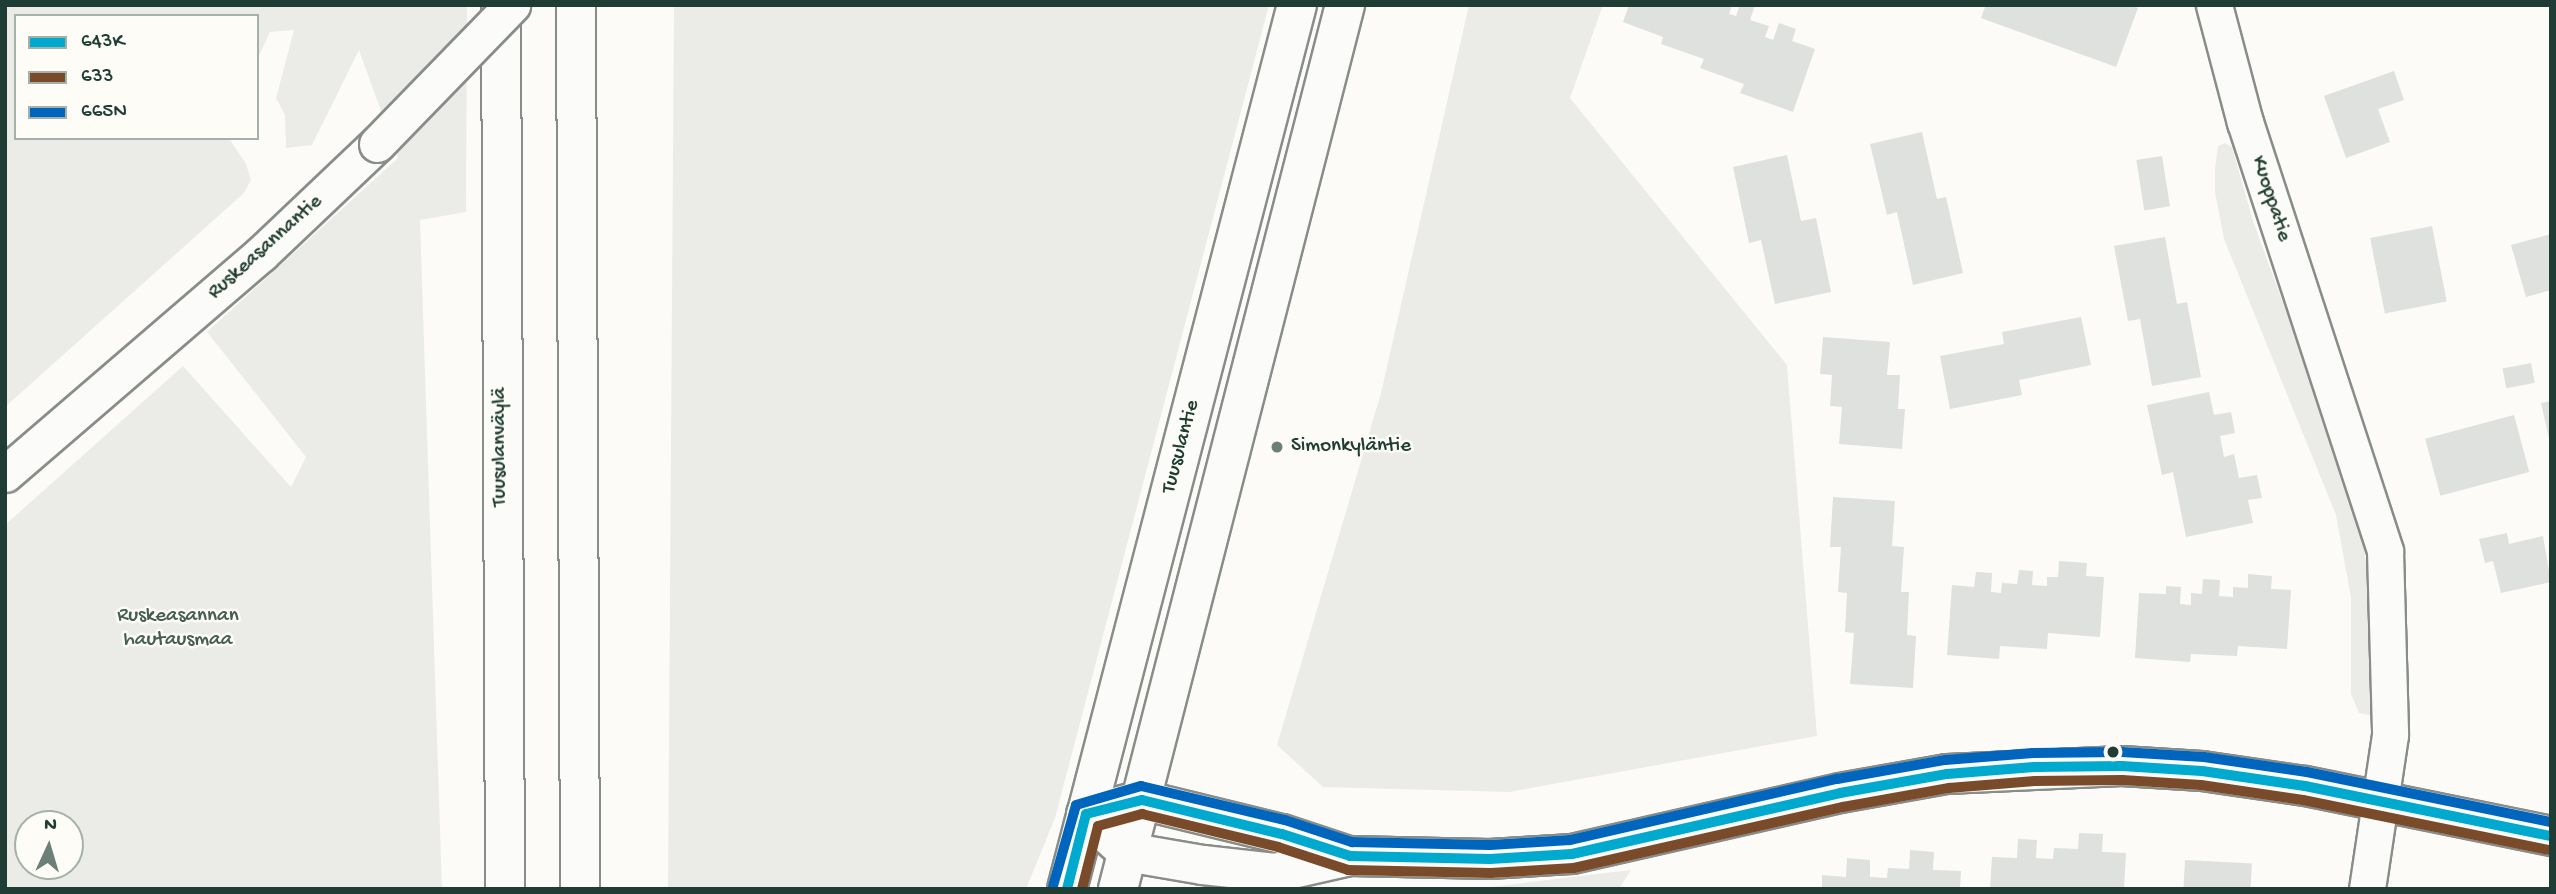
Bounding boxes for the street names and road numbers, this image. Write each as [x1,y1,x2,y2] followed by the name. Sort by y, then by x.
[2244,153,2296,245] street label: Kuoppatie
[204,190,328,306] street label: Ruskeasannantie
[488,387,514,507] street label: Tuusulanväylä
[1157,398,1207,496] street label: Tuusulantie

